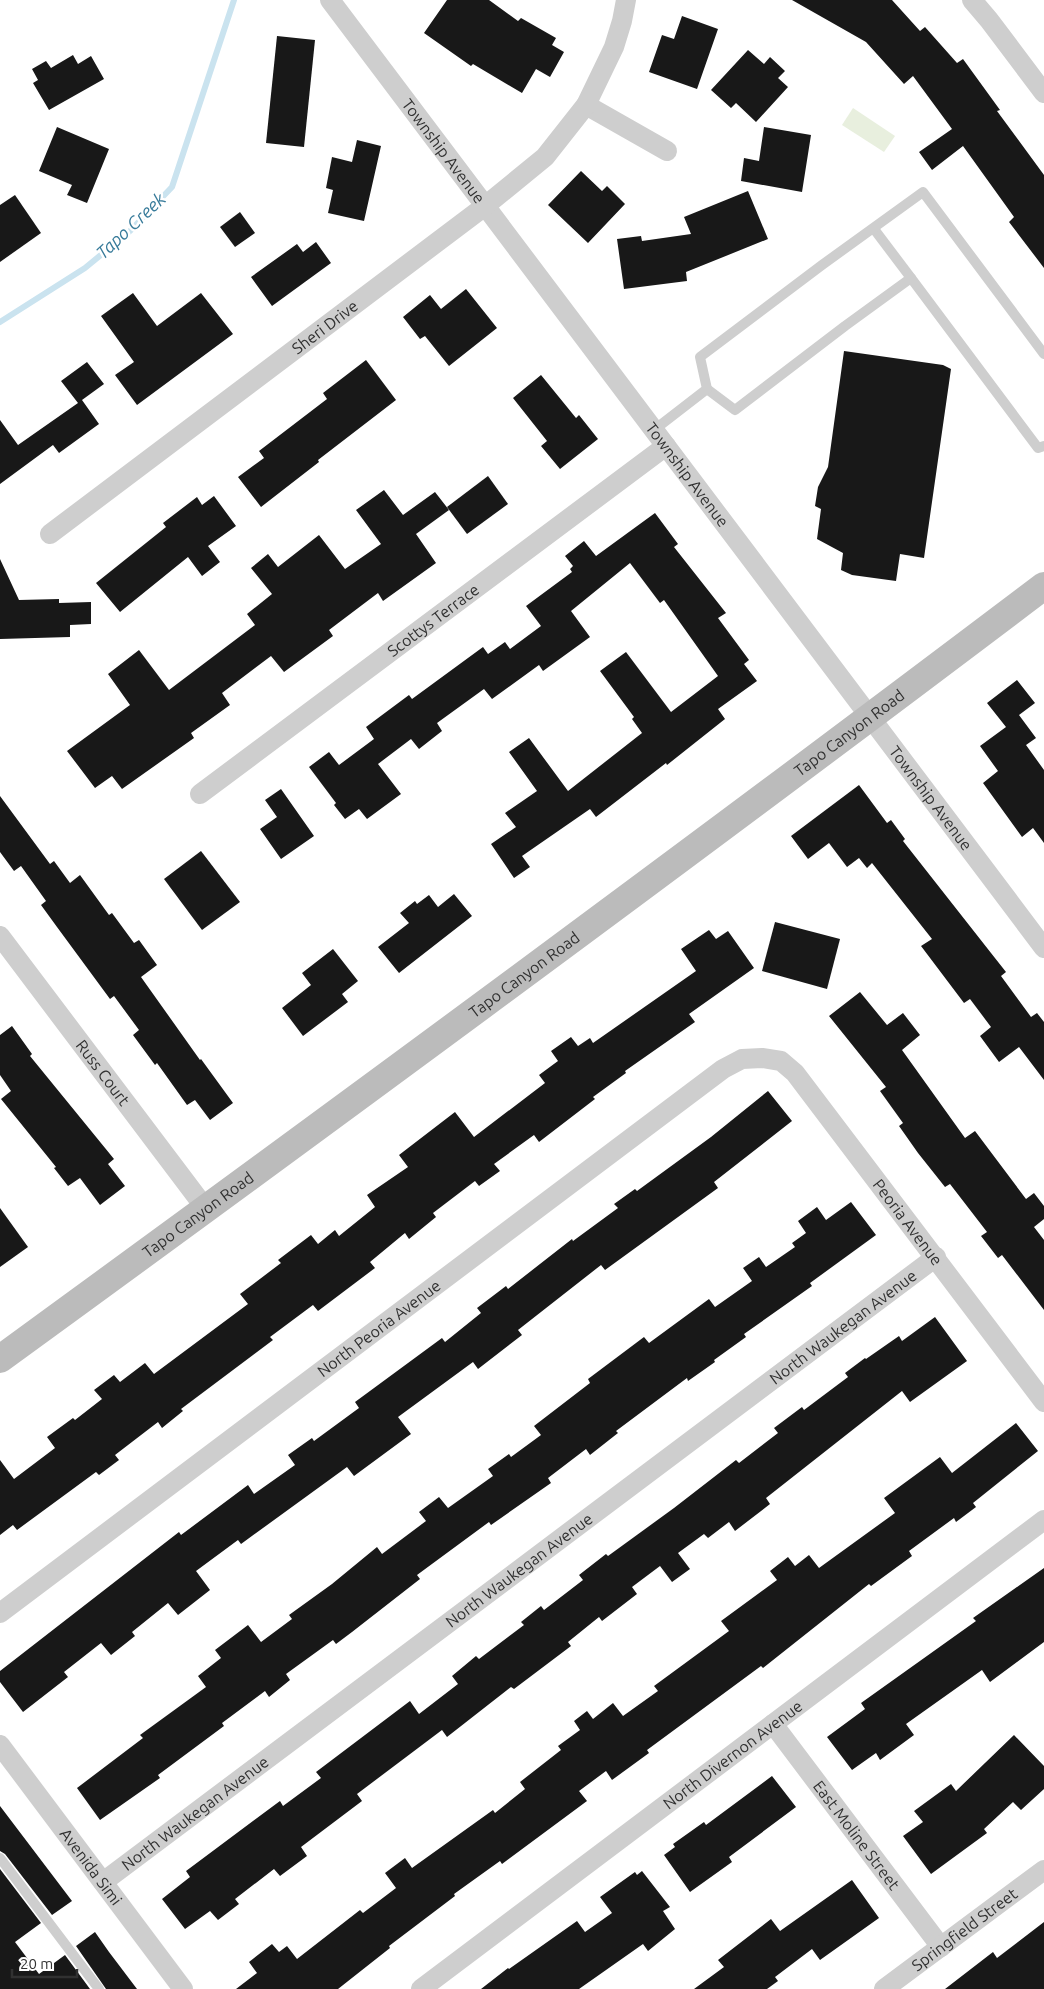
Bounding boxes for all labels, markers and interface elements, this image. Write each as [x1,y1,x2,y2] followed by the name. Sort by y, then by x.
[399,95,489,207] street label: Township Avenue
[92,188,170,262] water label: Tapo Creek
[288,296,361,358] street label: Sheri Drive
[642,419,732,530] street label: Township Avenue
[384,580,483,660] street label: Scottys Terrace
[790,686,908,780] street label: Tapo Canyon Road
[886,742,976,854] street label: Township Avenue
[465,928,583,1021] street label: Tapo Canyon Road
[73,1036,134,1109] street label: Russ Court
[139,1168,257,1261] street label: Tapo Canyon Road
[870,1176,946,1269] street label: Peoria Avenue
[766,1266,920,1388] street label: North Waukegan Avenue
[314,1276,444,1380] street label: North Peoria Avenue
[442,1509,596,1631] street label: North Waukegan Avenue
[660,1696,806,1812] street label: North Divernon Avenue
[118,1752,272,1874] street label: North Waukegan Avenue
[810,1777,904,1894] street label: East Moline Street
[57,1825,126,1908] street label: Avenida Simi
[908,1884,1021,1974] street label: Springfield Street
[12,1946,78,1978] scale bar
[20,1955,53,1972] text: 20 m

